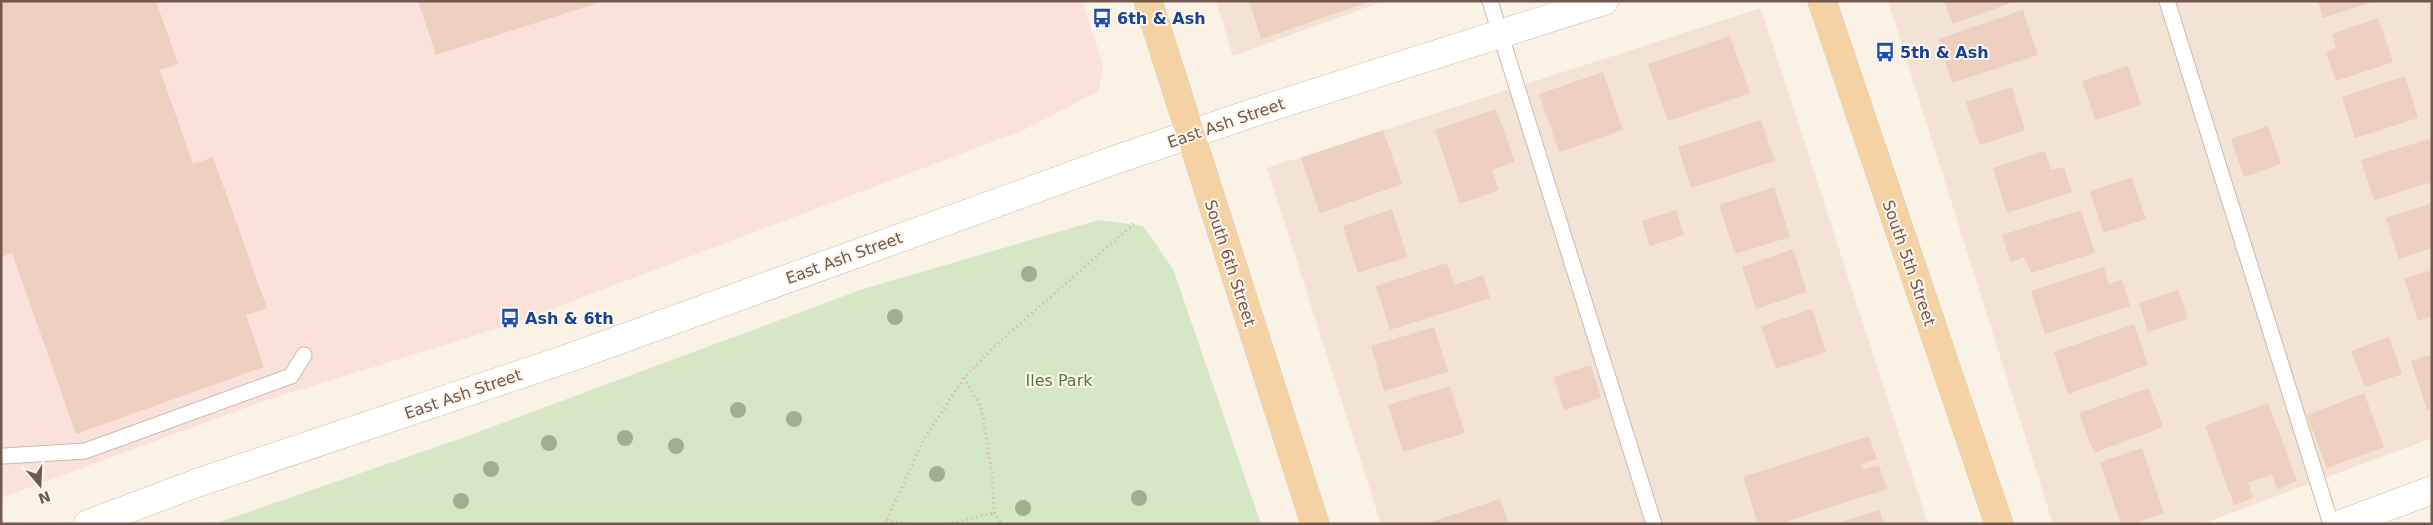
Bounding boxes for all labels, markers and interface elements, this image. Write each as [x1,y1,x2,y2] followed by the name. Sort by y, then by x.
[1091,7,1113,29] bus stop icon: 6th & Ash
[1117,9,1206,28] place label: 6th & Ash
[1874,41,1896,63] bus stop icon: 5th & Ash
[1900,43,1989,62] place label: 5th & Ash
[1165,94,1287,152] street label: East Ash Street
[1201,197,1259,329] street label: South 6th Street
[1879,198,1939,328] street label: South 5th Street
[783,228,905,288] street label: East Ash Street
[499,307,521,329] bus stop icon: Ash & 6th
[525,309,614,328] place label: Ash & 6th
[402,365,524,423] street label: East Ash Street
[1025,371,1093,390] park label: Iles Park
[15,460,65,510] north arrow
[36,488,52,507] text: N

